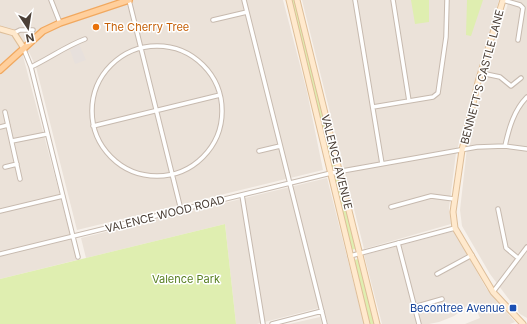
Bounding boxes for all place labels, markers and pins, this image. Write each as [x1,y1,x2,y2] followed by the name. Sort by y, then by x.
[104,20,189,34] place label: The Cherry Tree
[91,22,101,32] marker: The Cherry Tree
[410,301,505,315] place label: Becontree Avenue
[508,303,518,313] marker: Becontree Avenue

